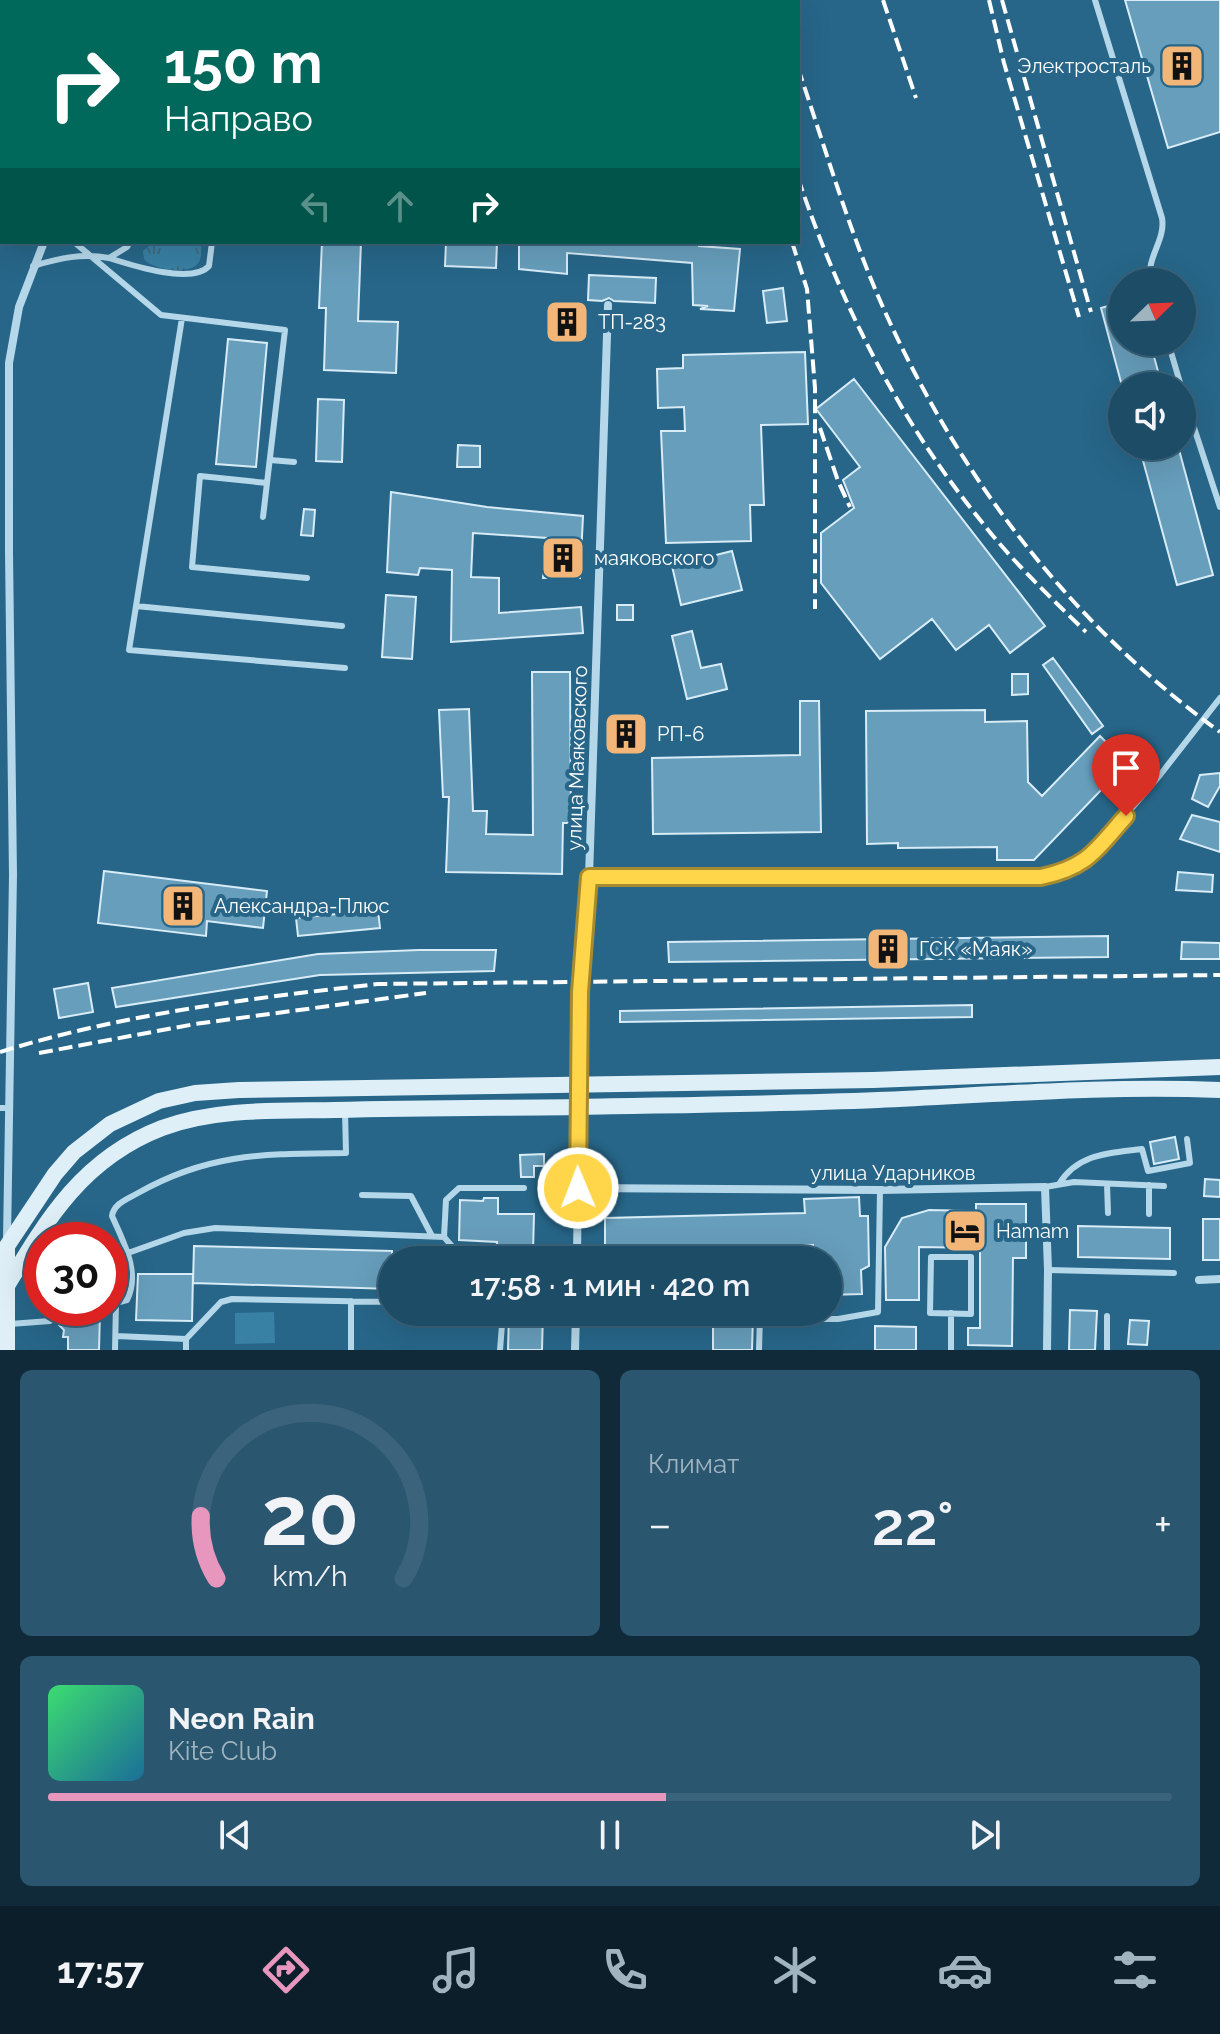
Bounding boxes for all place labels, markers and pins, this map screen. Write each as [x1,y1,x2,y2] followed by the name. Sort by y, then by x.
[1158,42,1206,90] building icon: Электросталь
[1017,54,1151,78] place label: Электросталь
[543,298,591,346] building icon: ТП-283
[598,310,666,334] place label: ТП-283
[539,534,587,582] building icon: маяковского
[594,546,715,570] place label: маяковского
[602,710,650,758] building icon: РП-6
[657,722,704,746] place label: РП-6
[1092,734,1160,816] pin
[159,882,207,930] building icon: Александра-Плюс
[214,894,390,918] place label: Александра-Плюс
[864,925,912,973] building icon: ГСК «Маяк»
[919,937,1033,961] place label: ГСК «Маяк»
[941,1207,989,1255] hotel icon: Hamam
[996,1219,1069,1243] place label: Hamam

